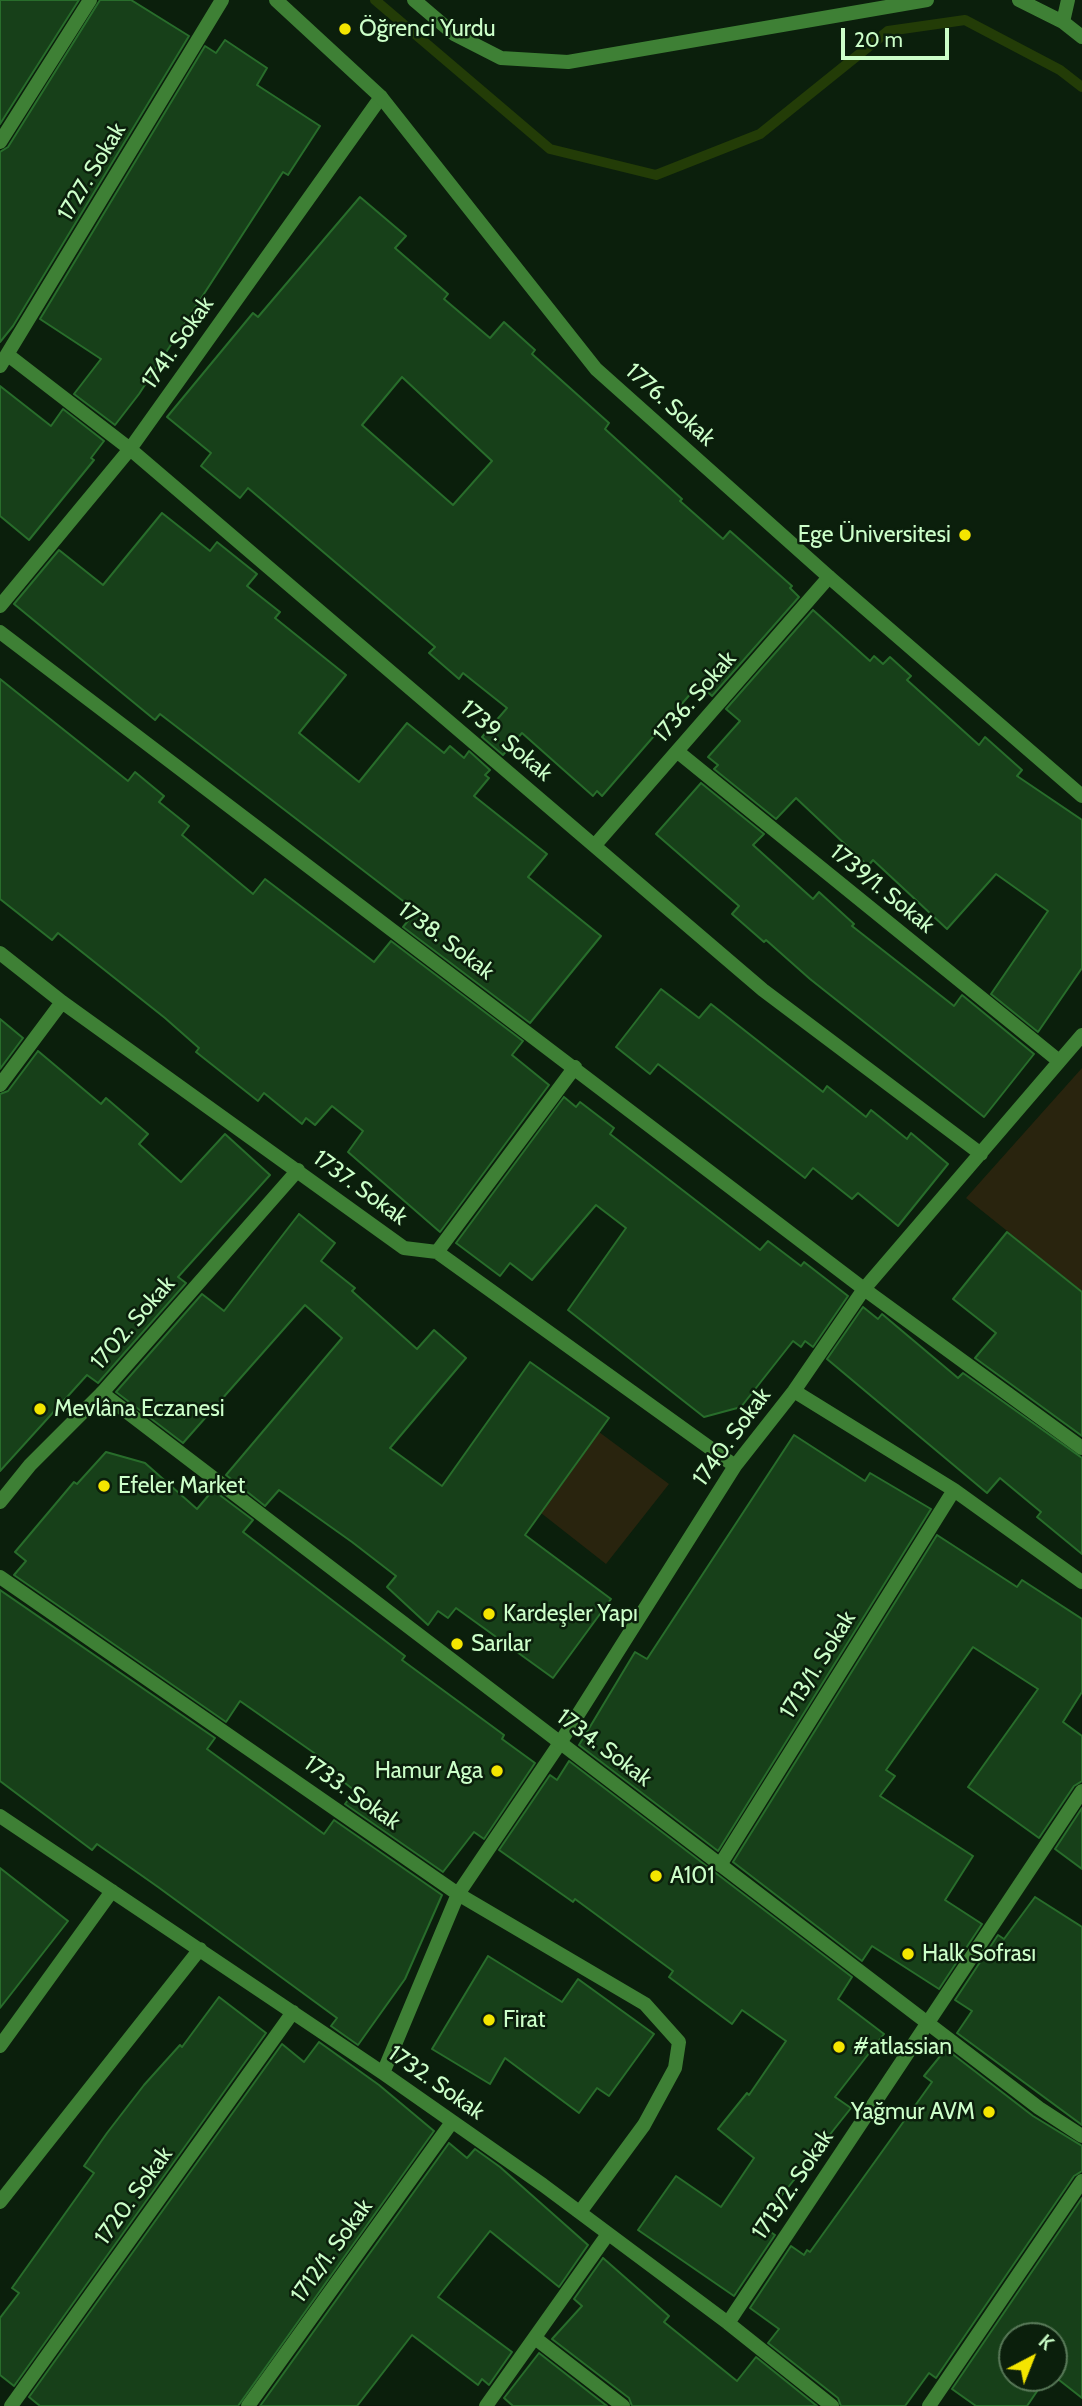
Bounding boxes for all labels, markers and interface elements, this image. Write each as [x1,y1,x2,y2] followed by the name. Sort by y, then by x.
[844,14,953,58] scale bar
[359,15,496,43] place label: Öğrenci Yurdu
[337,21,353,37] marker: Öğrenci Yurdu
[854,27,903,52] text: 20 m
[52,118,132,226] street label: 1727. Sokak
[136,291,220,395] street label: 1741. Sokak
[620,358,720,452] street label: 1776. Sokak
[798,521,951,549] place label: Ege Üniversitesi
[957,527,973,543] marker: Ege Üniversitesi
[648,646,742,748] street label: 1736. Sokak
[454,695,558,787] street label: 1739. Sokak
[824,839,940,939] street label: 1739/1. Sokak
[393,896,499,986] street label: 1738. Sokak
[307,1145,413,1231] street label: 1737. Sokak
[85,1271,181,1375] street label: 1702. Sokak
[687,1382,777,1492] street label: 1740. Sokak
[54,1395,225,1423] place label: Mevlâna Eczanesi
[32,1401,48,1417] marker: Mevlâna Eczanesi
[118,1472,245,1500] place label: Efeler Market
[96,1478,112,1494] marker: Efeler Market
[503,1600,638,1628] place label: Kardeşler Yapı
[481,1606,497,1622] marker: Kardeşler Yapı
[774,1606,862,1724] street label: 1713/1. Sokak
[471,1630,531,1658] place label: Sarılar
[449,1636,465,1652] marker: Sarılar
[551,1703,657,1793] street label: 1734. Sokak
[298,1750,406,1836] street label: 1733. Sokak
[375,1757,483,1785] place label: Hamur Aga
[489,1763,505,1779] marker: Hamur Aga
[670,1862,715,1890] place label: A101
[648,1868,664,1884] marker: A101
[922,1940,1036,1968] place label: Halk Sofrası
[900,1946,916,1962] marker: Halk Sofrası
[503,2006,545,2034] place label: Firat
[481,2012,497,2028] marker: Firat
[853,2033,952,2061] place label: #atlassian
[831,2039,847,2055] marker: #atlassian
[383,2040,489,2126] street label: 1732. Sokak
[851,2098,975,2126] place label: Yağmur AVM
[981,2104,997,2120] marker: Yağmur AVM
[746,2125,840,2245] street label: 1713/2. Sokak
[89,2142,179,2250] street label: 1720. Sokak
[285,2194,379,2308] street label: 1712/1. Sokak
[998,2322,1068,2392] north arrow
[1034,2330,1058,2355] text: K

